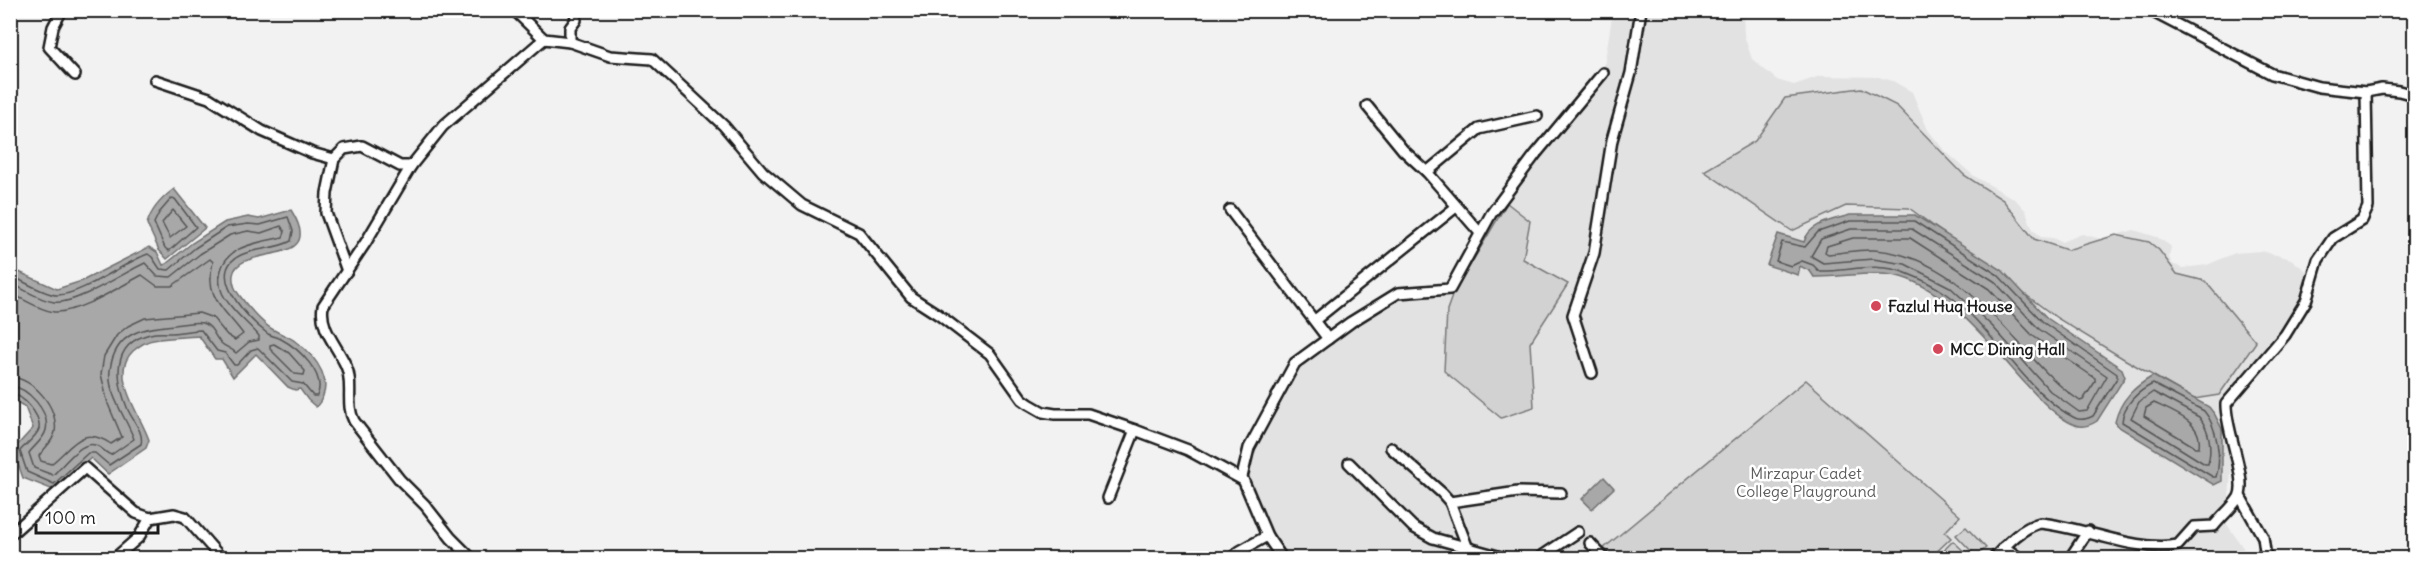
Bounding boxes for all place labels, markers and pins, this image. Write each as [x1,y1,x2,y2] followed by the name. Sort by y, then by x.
[1888,296,2013,317] place label: Fazlul Huq House
[1869,299,1883,313] marker: Fazlul Huq House
[1950,339,2065,360] place label: MCC Dining Hall
[1931,342,1945,356] marker: MCC Dining Hall

